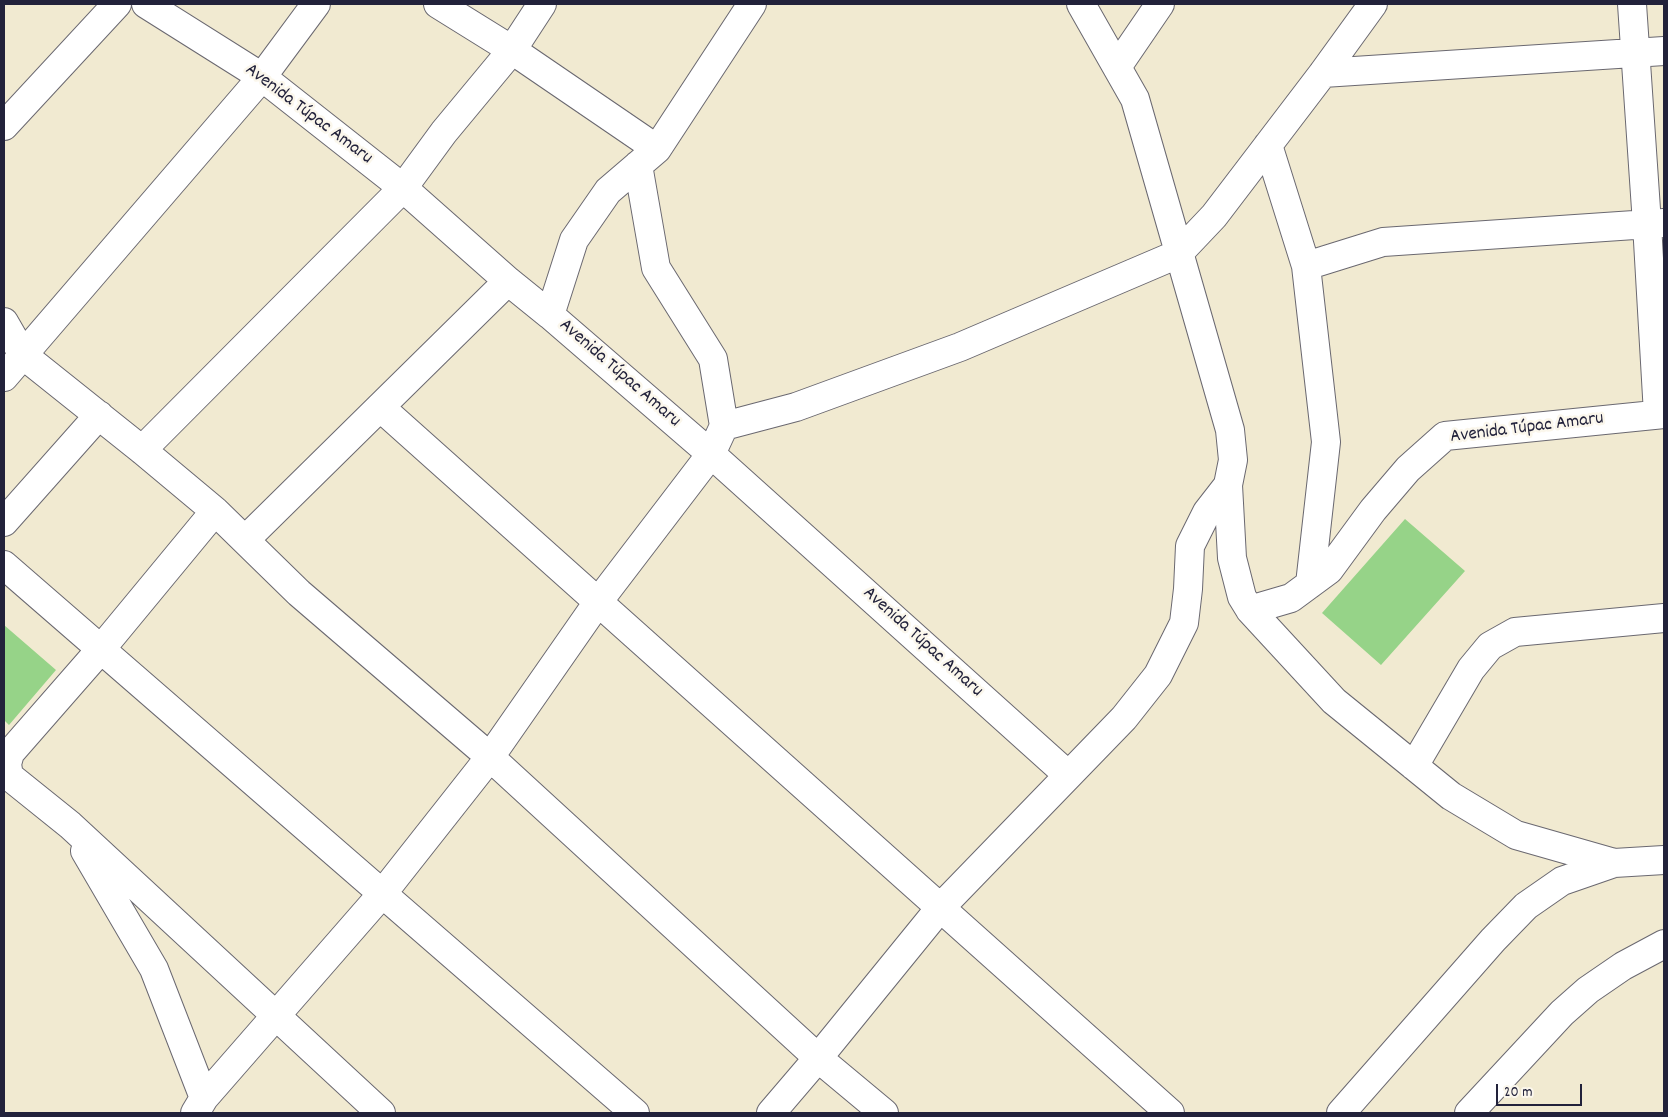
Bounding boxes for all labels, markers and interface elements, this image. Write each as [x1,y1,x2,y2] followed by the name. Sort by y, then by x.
[240,60,376,170] street label: Avenida Túpac Amaru
[553,315,685,433] street label: Avenida Túpac Amaru
[1449,408,1605,450] street label: Avenida Túpac Amaru
[857,583,987,703] street label: Avenida Túpac Amaru
[1498,1074,1584,1106] scale bar
[1504,1082,1532,1104] text: 20 m

